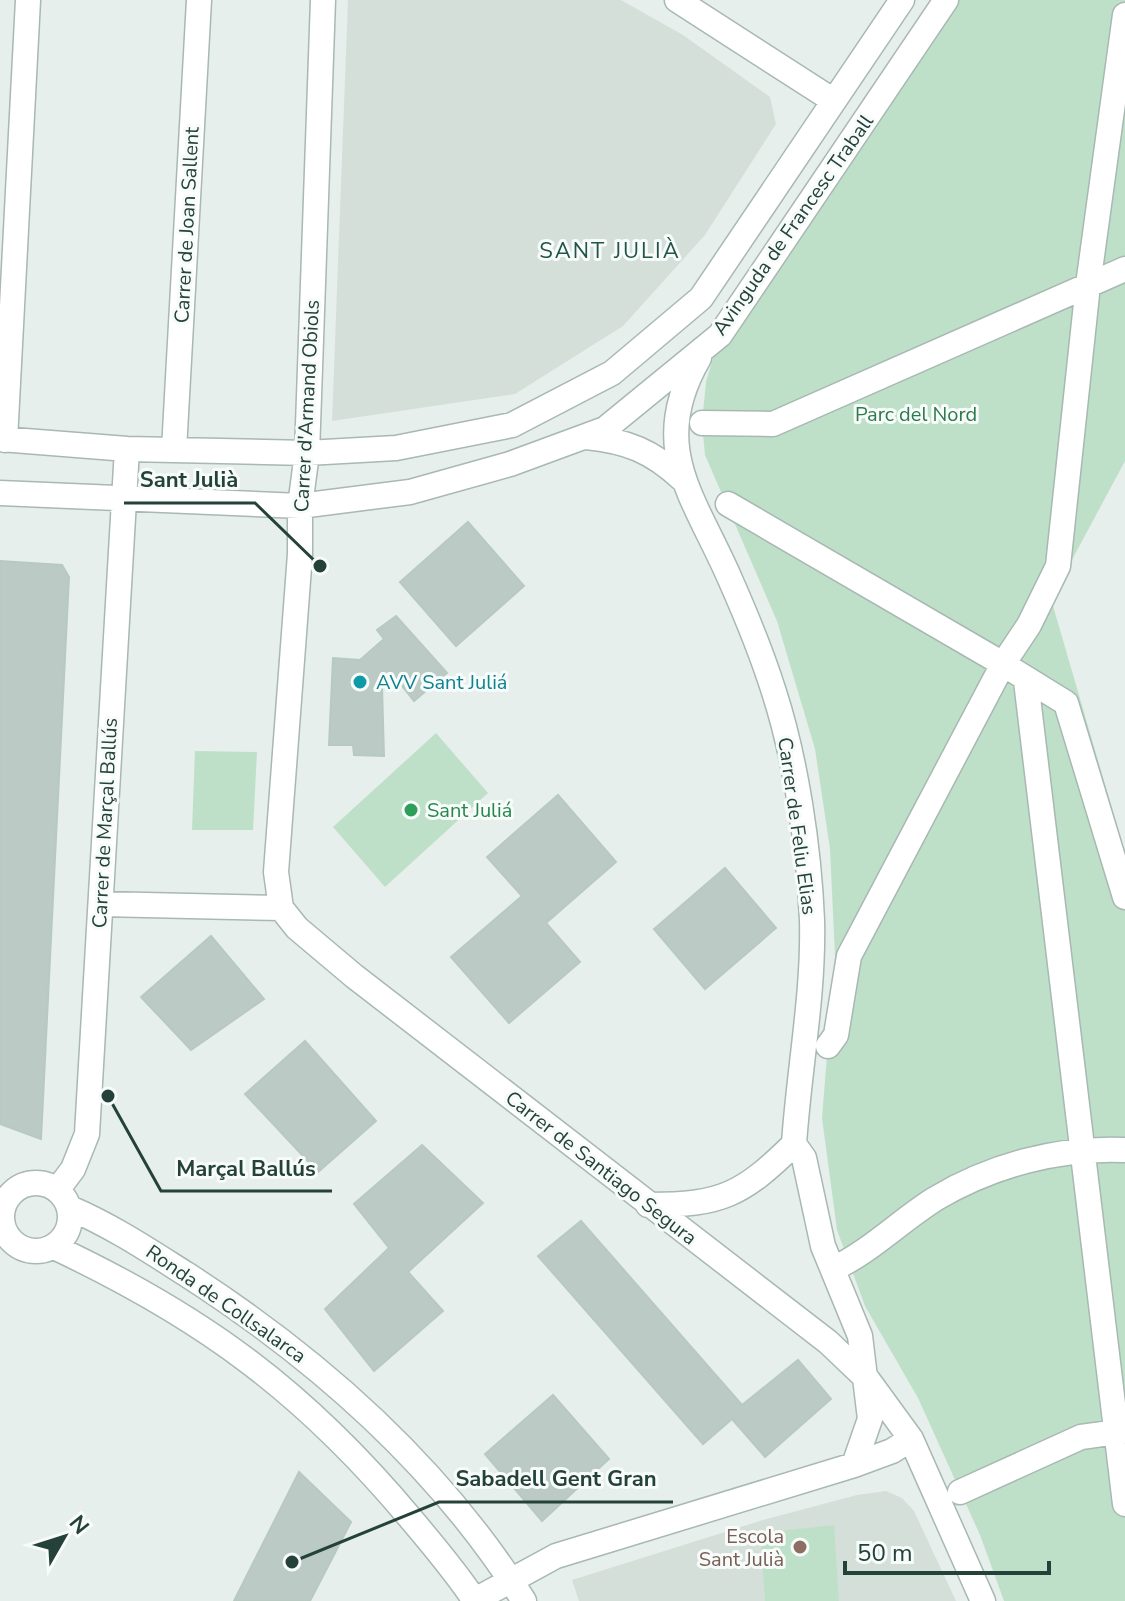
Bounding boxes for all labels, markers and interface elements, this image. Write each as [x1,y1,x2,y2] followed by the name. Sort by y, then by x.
[706,109,880,341] street label: Avinguda de Francesc Traball
[168,125,206,324] street label: Carrer de Joan Sallent
[539,236,681,266] district label: SANT JULIÀ
[288,299,326,513] street label: Carrer d'Armand Obiols
[855,401,977,428] park label: Parc del Nord
[124,457,255,503] callout: Sant Julià
[140,465,238,495] text: Sant Julià
[376,669,507,696] place label: AVV Sant Juliá
[351,673,369,691] marker: AVV Sant Juliá
[86,717,124,929] street label: Carrer de Marçal Ballús
[771,736,823,916] street label: Carrer de Feliu Elias
[427,797,512,824] place label: Sant Juliá
[402,801,420,819] marker: Sant Juliá
[500,1085,702,1251] street label: Carrer de Santiago Segura
[161,1145,332,1191] callout: Marçal Ballús
[176,1154,316,1184] text: Marçal Ballús
[141,1239,311,1369] street label: Ronda de Collsalarca
[439,1456,673,1502] callout: Sabadell Gent Gran
[455,1464,657,1494] text: Sabadell Gent Gran
[24,1497,104,1577] north arrow
[62,1509,96,1541] text: N
[699,1523,784,1573] place label: Escola Sant Julià
[845,1525,1049,1575] scale bar
[857,1537,913,1569] text: 50 m
[791,1538,809,1556] marker: Escola Sant Julià

